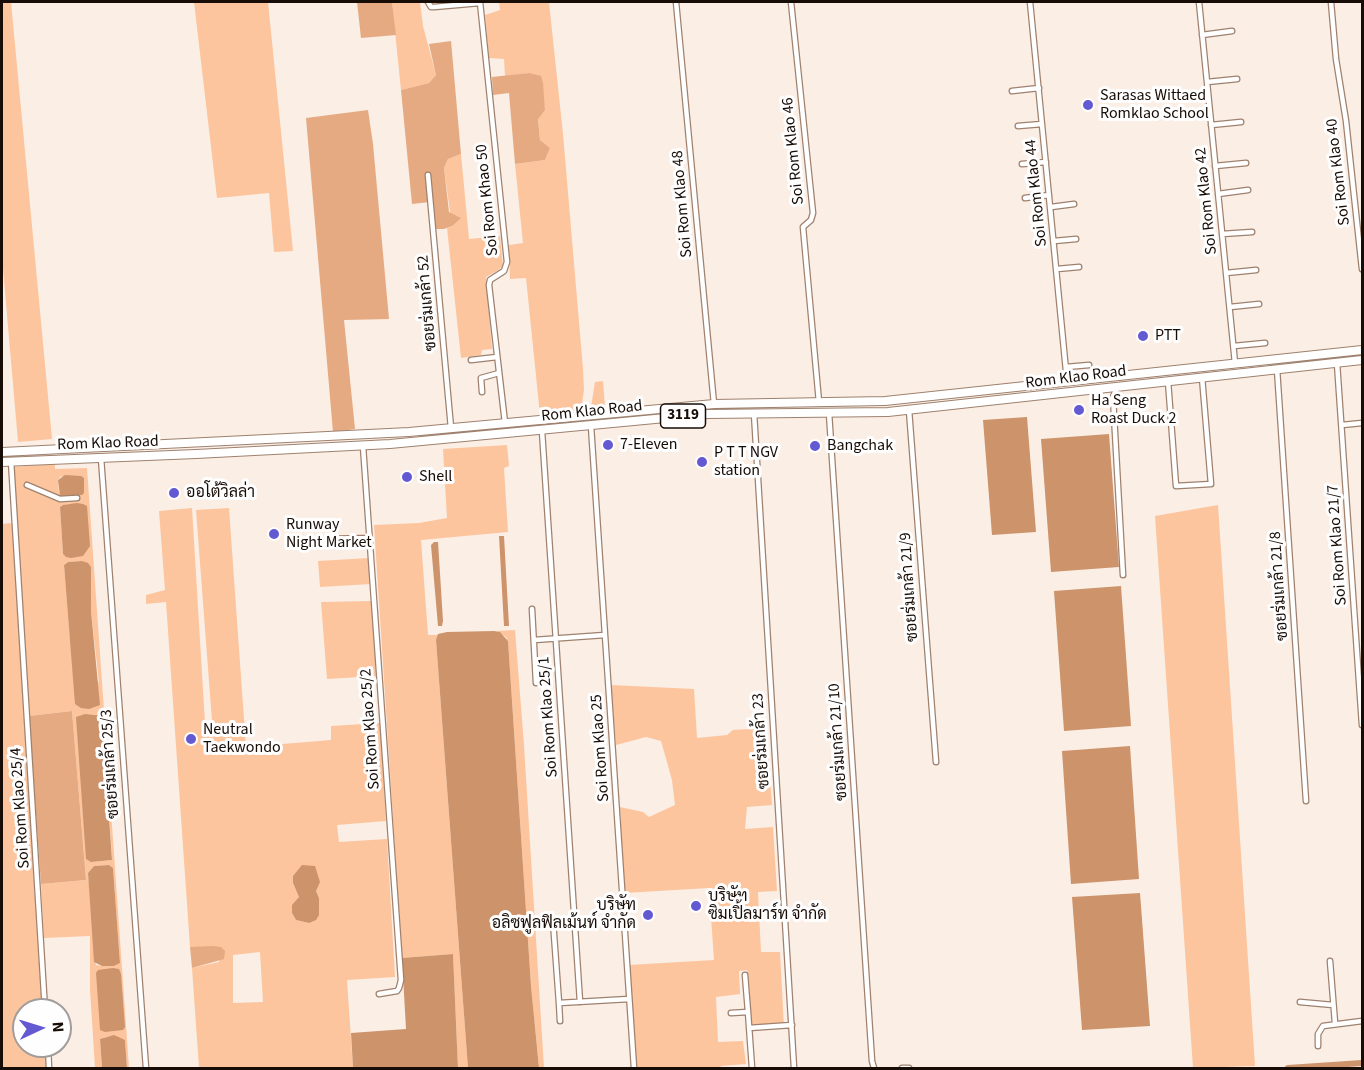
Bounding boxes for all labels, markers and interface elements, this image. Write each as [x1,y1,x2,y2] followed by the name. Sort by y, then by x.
[1100,86,1209,124] place label: Sarasas Wittaed Romklao School
[779,96,809,206] street label: Soi Rom Klao 46
[1081,98,1095,112] marker: Sarasas Wittaed Romklao School
[1323,117,1355,227] street label: Soi Rom Klao 40
[1022,138,1052,248] street label: Soi Rom Klao 44
[473,143,503,257] street label: Soi Rom Khao 50
[1192,146,1222,256] street label: Soi Rom Klao 42
[669,150,697,258] street label: Soi Rom Klao 48
[414,254,442,352] street label: ซอยร่มเกล้า 52
[1155,326,1181,346] place label: PTT
[1136,329,1150,343] marker: PTT
[1024,362,1128,394] street label: Rom Klao Road
[1091,391,1176,429] place label: Ha Seng Roast Duck 2
[540,397,644,427] street label: Rom Klao Road
[1072,403,1086,417] marker: Ha Seng Roast Duck 2
[660,404,706,428] road number: 3119
[57,433,159,455] street label: Rom Klao Road
[620,435,678,455] place label: 7-Eleven
[827,436,893,456] place label: Bangchak
[601,438,615,452] marker: 7-Eleven
[808,439,822,453] marker: Bangchak
[714,443,778,481] place label: P T T NGV station
[695,455,709,469] marker: P T T NGV station
[419,467,452,487] place label: Shell
[400,470,414,484] marker: Shell
[186,483,255,503] place label: ออโต้วิลล่า
[1324,484,1352,606] street label: Soi Rom Klao 21/7
[167,486,181,500] marker: ออโต้วิลล่า
[286,515,372,553] place label: Runway Night Market
[267,527,281,541] marker: Runway Night Market
[1267,531,1293,641] street label: ซอยร่มเกล้า 21/8
[897,532,923,642] street label: ซอยร่มเกล้า 21/9
[535,656,563,778] street label: Soi Rom Klao 25/1
[357,668,385,790] street label: Soi Rom Klao 25/2
[825,683,853,801] street label: ซอยร่มเกล้า 21/10
[749,692,775,790] street label: ซอยร่มเกล้า 23
[588,694,614,802] street label: Soi Rom Klao 25
[98,709,124,819] street label: ซอยร่มเกล้า 25/3
[203,720,281,758] place label: Neutral Taekwondo
[184,732,198,746] marker: Neutral Taekwondo
[7,747,35,869] street label: Soi Rom Klao 25/4
[708,887,827,925] place label: บริษัท ซิมเปิ้ลมาร์ท จำกัด
[492,896,636,934] place label: บริษัท อลิซฟูลฟิลเม้นท์ จำกัด
[689,899,703,913] marker: บริษัท ซิมเปิ้ลมาร์ท จำกัด
[641,908,655,922] marker: บริษัท อลิซฟูลฟิลเม้นท์ จำกัด
[12,998,72,1058] north arrow
[47,1021,69,1033] text: N

